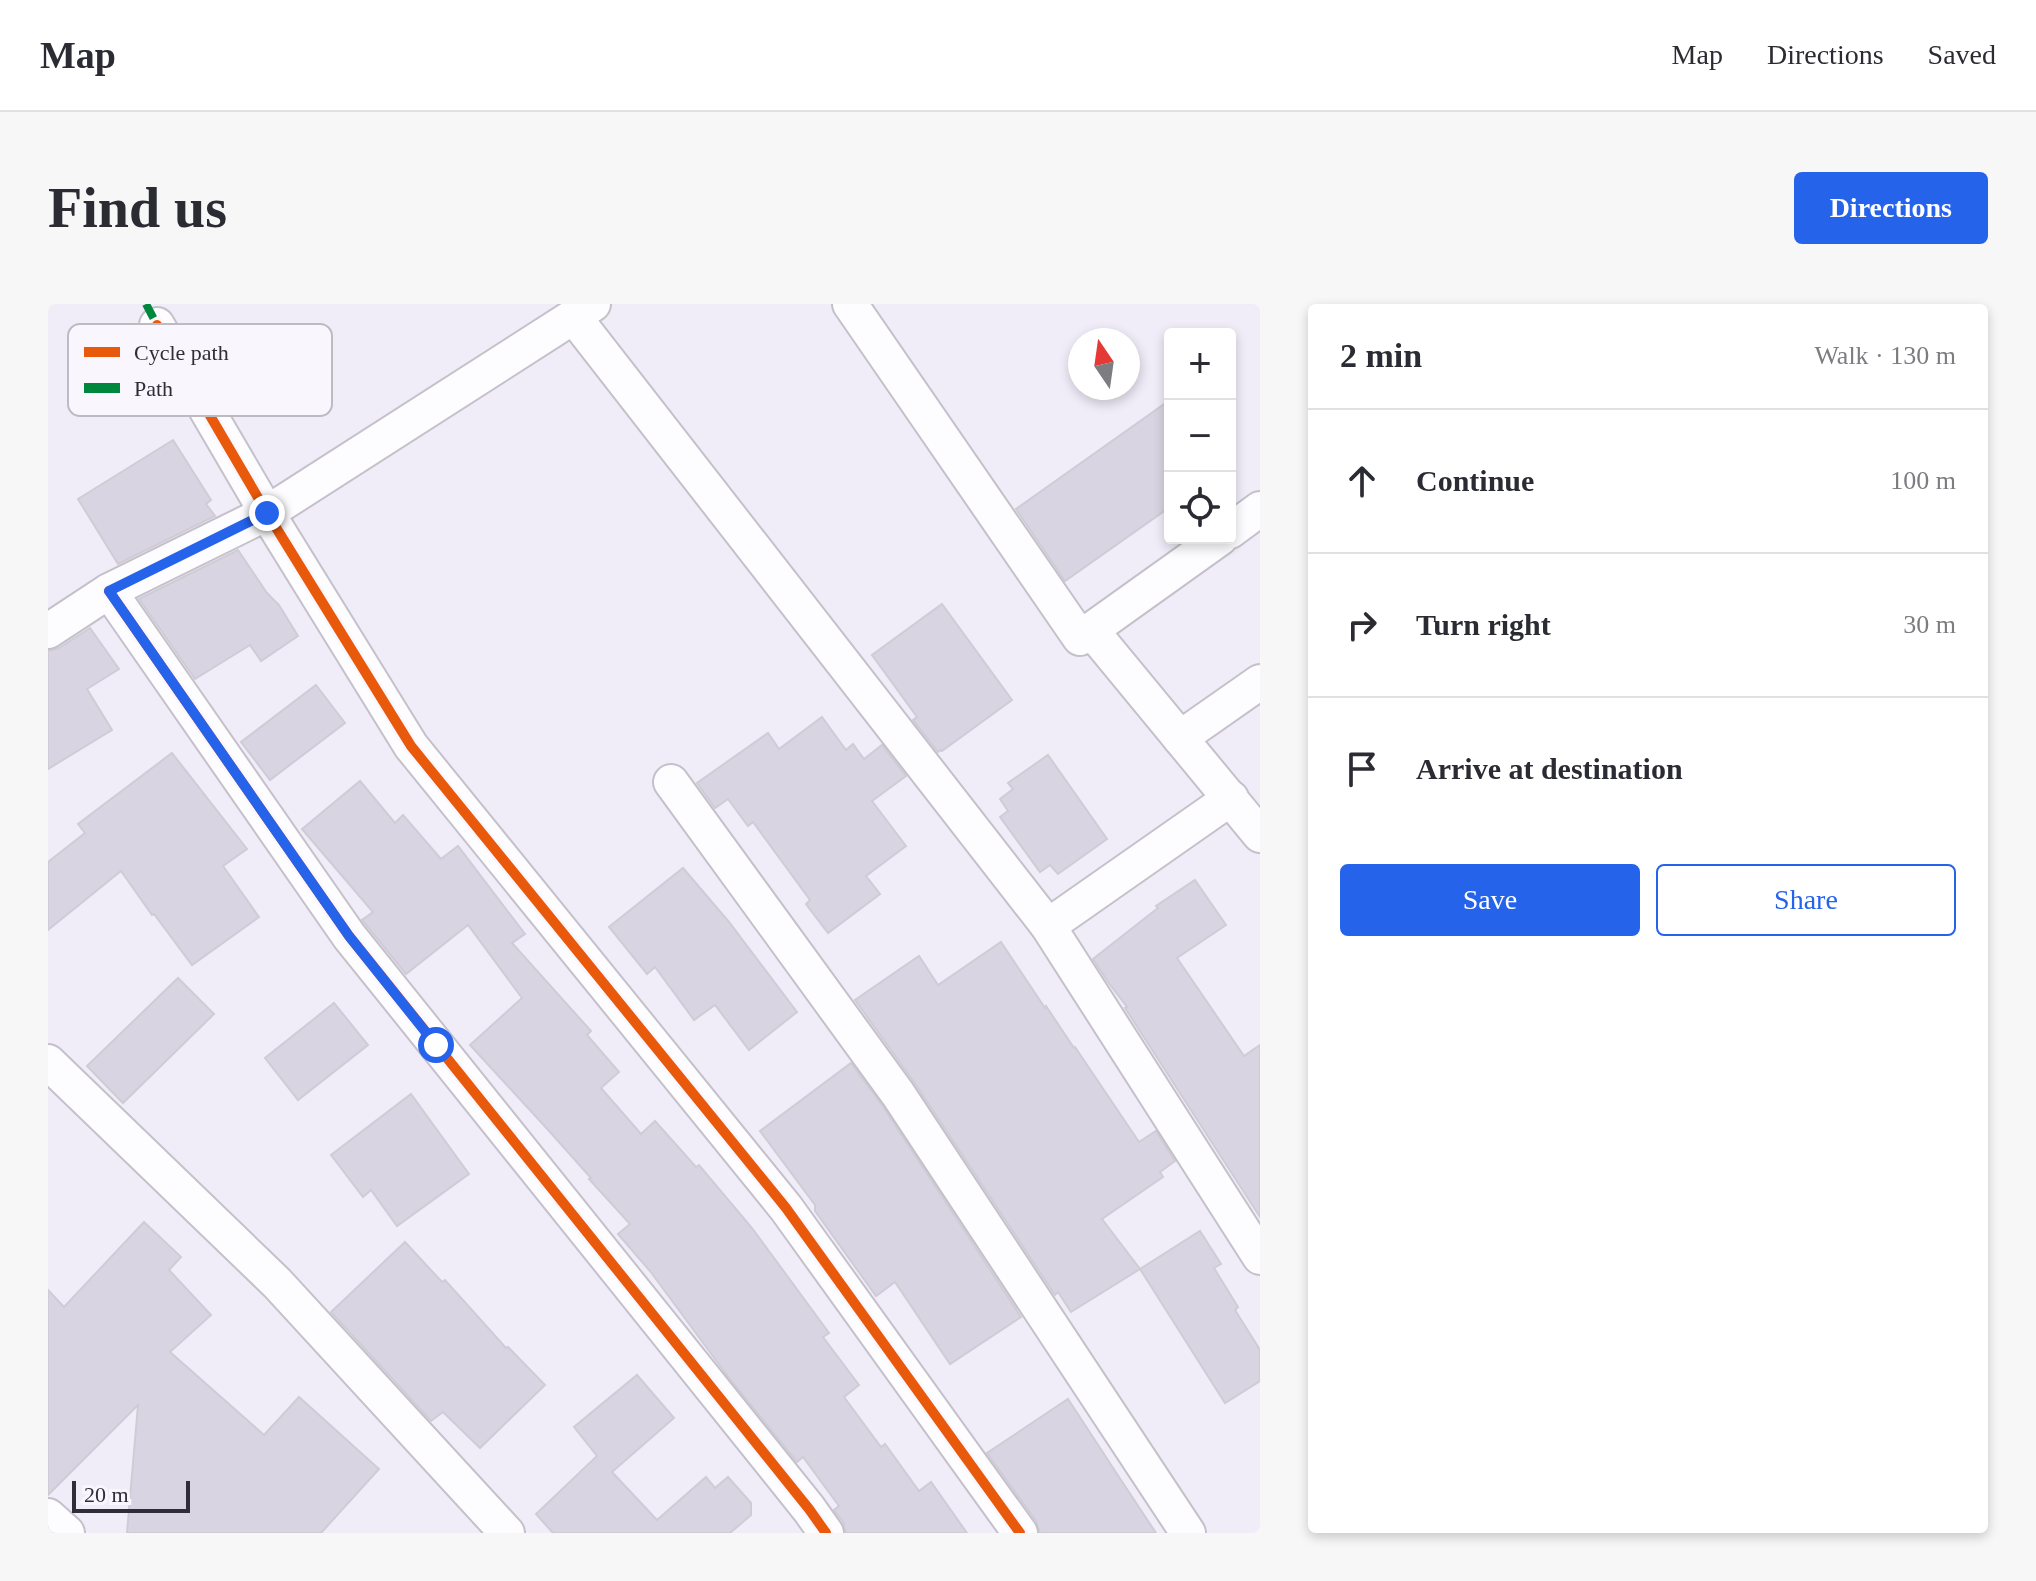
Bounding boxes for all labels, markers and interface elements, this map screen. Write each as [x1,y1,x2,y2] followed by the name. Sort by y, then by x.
[40,34,116,76] text: Map
[1672,39,1723,70] text: Map
[1767,39,1884,70] text: Directions
[1928,39,1996,70] text: Saved
[1794,172,1988,244] button: Directions
[48,177,227,239] text: Find us
[68,324,332,416] legend
[1068,328,1140,400] north arrow
[1164,328,1236,544] map controls
[1164,328,1236,400] button: +
[1340,337,1422,374] text: 2 min
[134,340,229,365] text: Cycle path
[1814,341,1956,370] text: Walk · 130 m
[134,376,173,401] text: Path
[1164,400,1236,472] button: −
[1340,459,1384,503] icon: ahead
[1416,464,1534,497] text: Continue
[1890,466,1956,495] text: 100 m
[1164,472,1236,544] button: locate
[249,495,285,531] route end
[1340,603,1384,647] icon: right
[1416,608,1551,641] text: Turn right
[1903,610,1956,639] text: 30 m
[1340,747,1384,791] icon: arrive
[1416,752,1683,785] text: Arrive at destination
[1340,864,1640,936] button: Save
[1656,864,1956,936] button: Share
[418,1027,454,1063] route start
[72,1477,190,1513] scale bar
[84,1482,129,1507] text: 20 m

